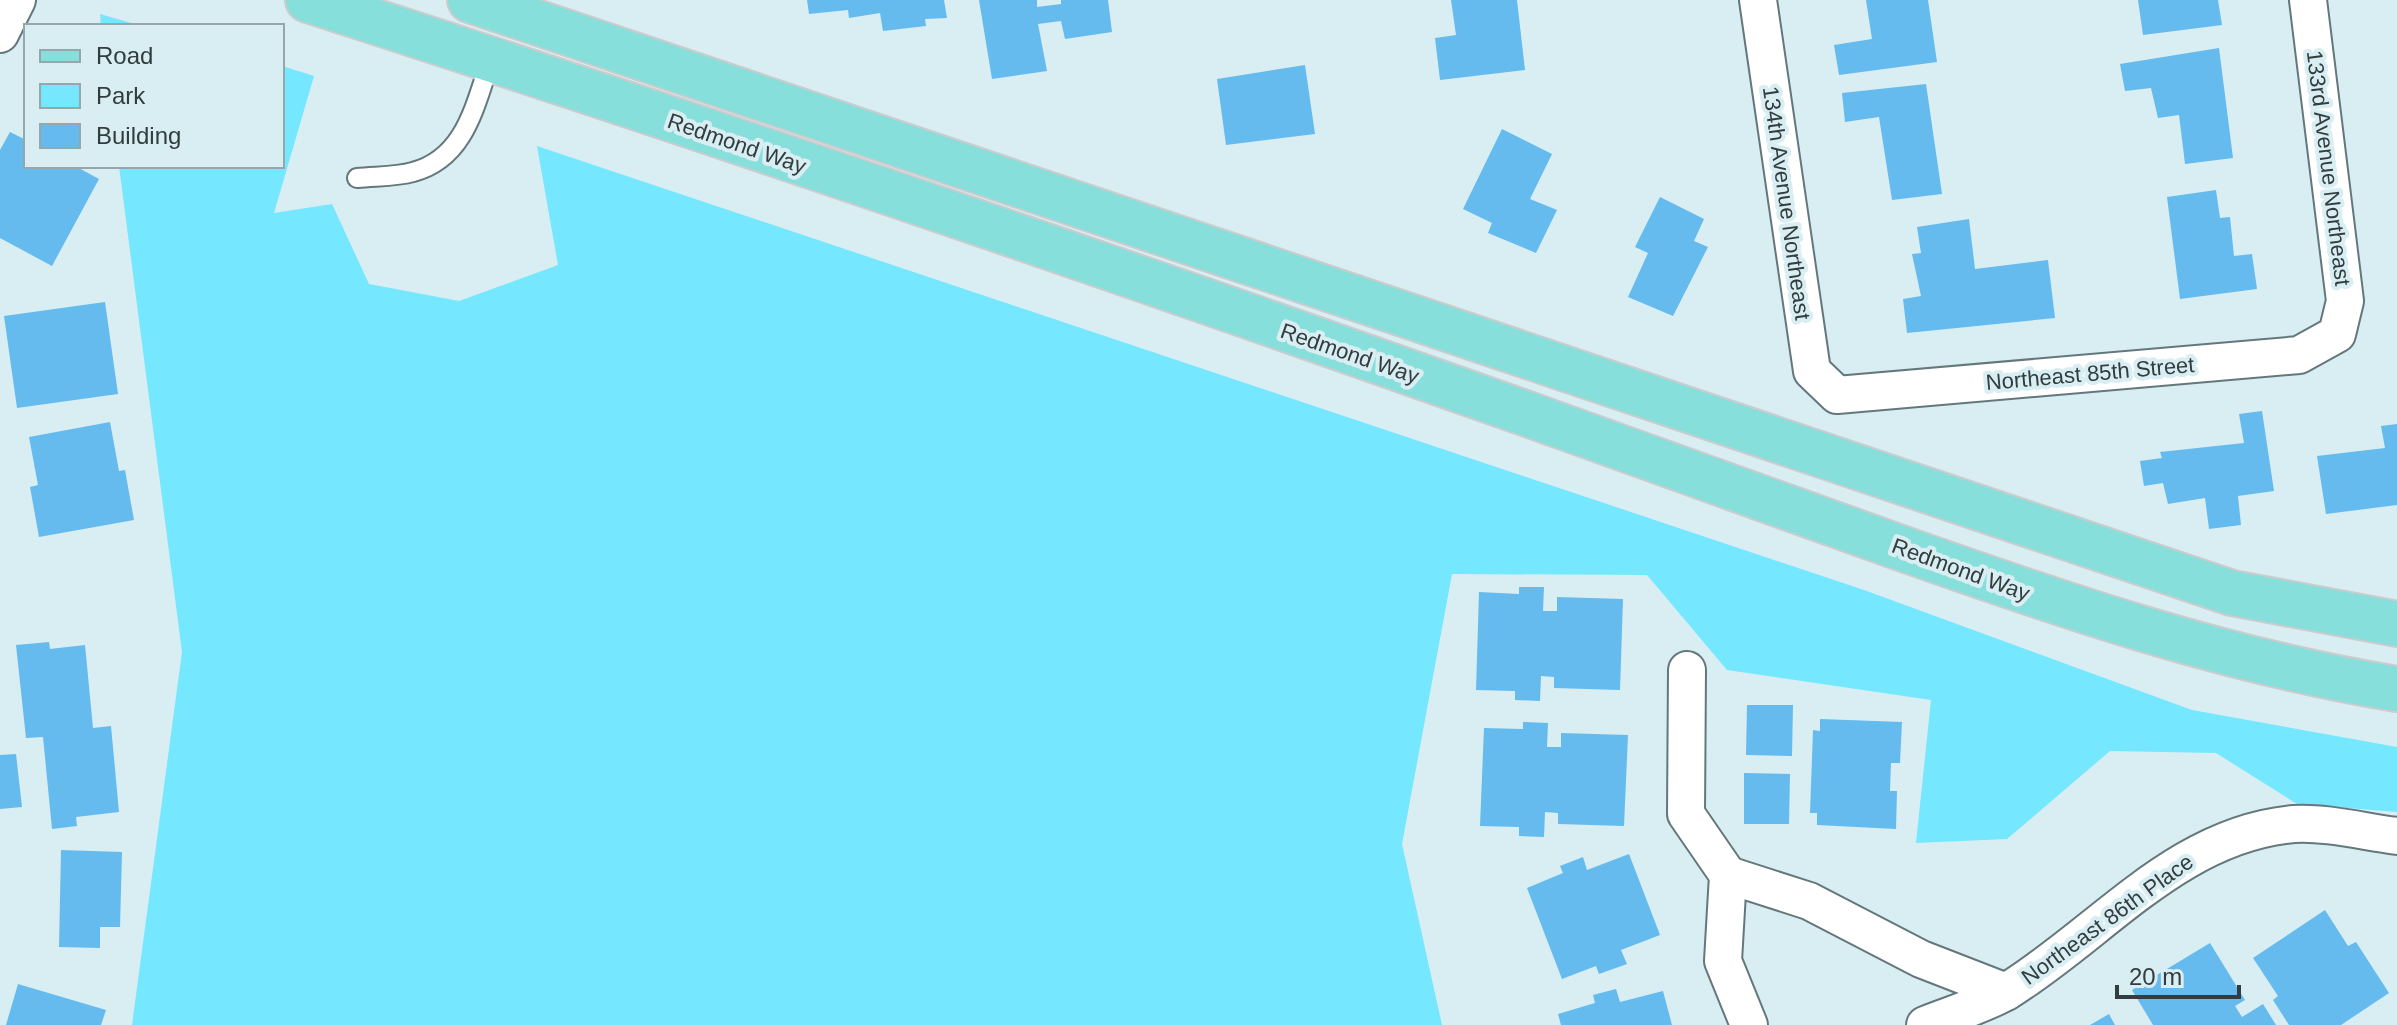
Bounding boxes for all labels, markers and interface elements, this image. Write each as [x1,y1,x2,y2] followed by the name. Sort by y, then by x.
[24,24,284,168] legend
[96,42,153,69] text: Road
[2302,49,2355,287] street label: 133rd Avenue Northeast
[96,82,146,109] text: Park
[1758,85,1815,321] street label: 134th Avenue Northeast
[664,108,809,179] street label: Redmond Way
[96,122,181,149] text: Building
[1277,318,1422,389] street label: Redmond Way
[1985,352,2195,395] street label: Northeast 85th Street
[1889,533,2033,606] street label: Redmond Way
[2017,849,2198,990] street label: Northeast 86th Place
[2117,949,2239,999] scale bar
[2129,963,2182,990] text: 20 m

